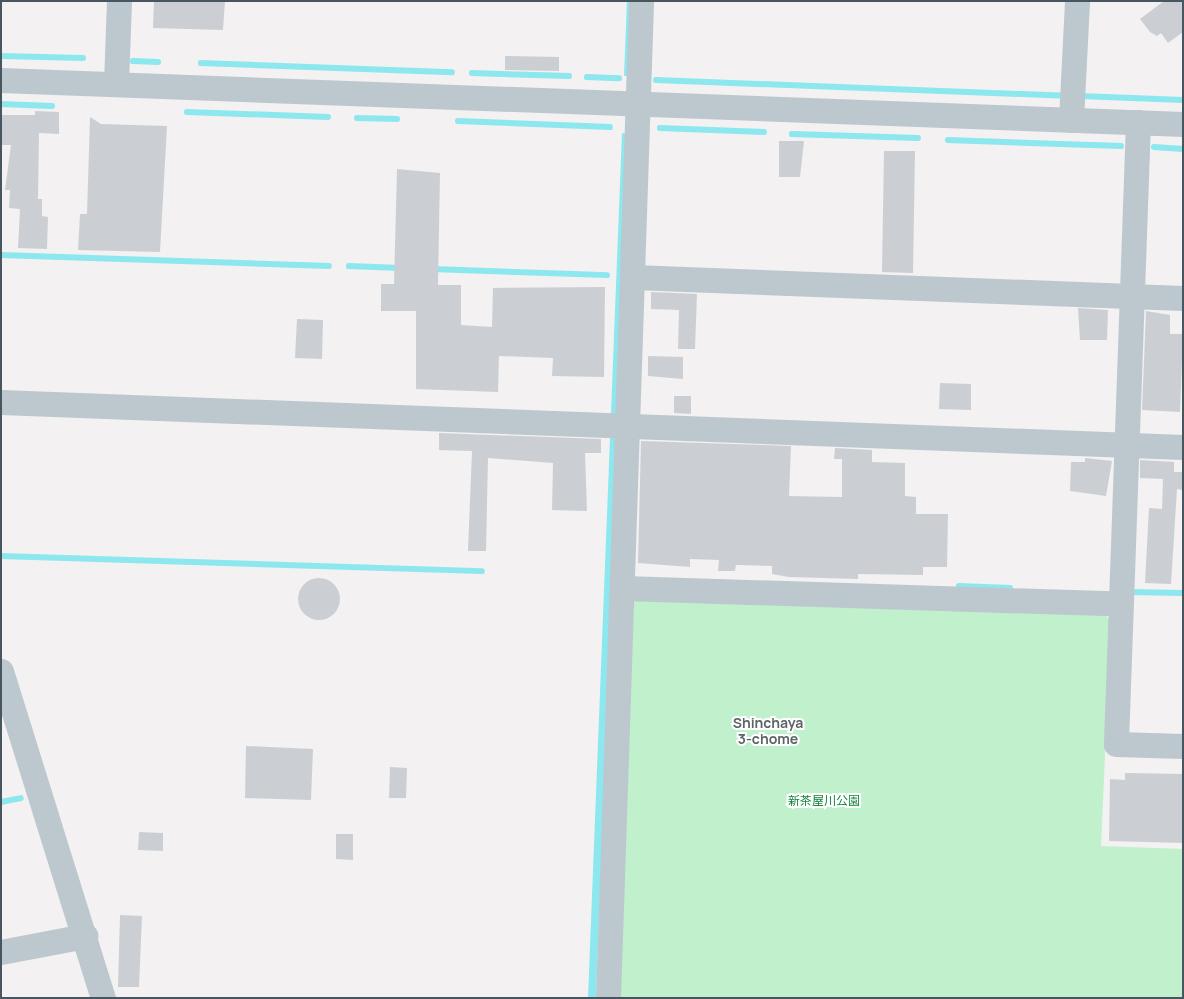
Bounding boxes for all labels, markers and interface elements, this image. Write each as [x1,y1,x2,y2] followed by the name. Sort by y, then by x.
[733,715,803,748] district label: Shinchaya 3-chome
[788,794,860,808] park label: 新茶屋川公園

